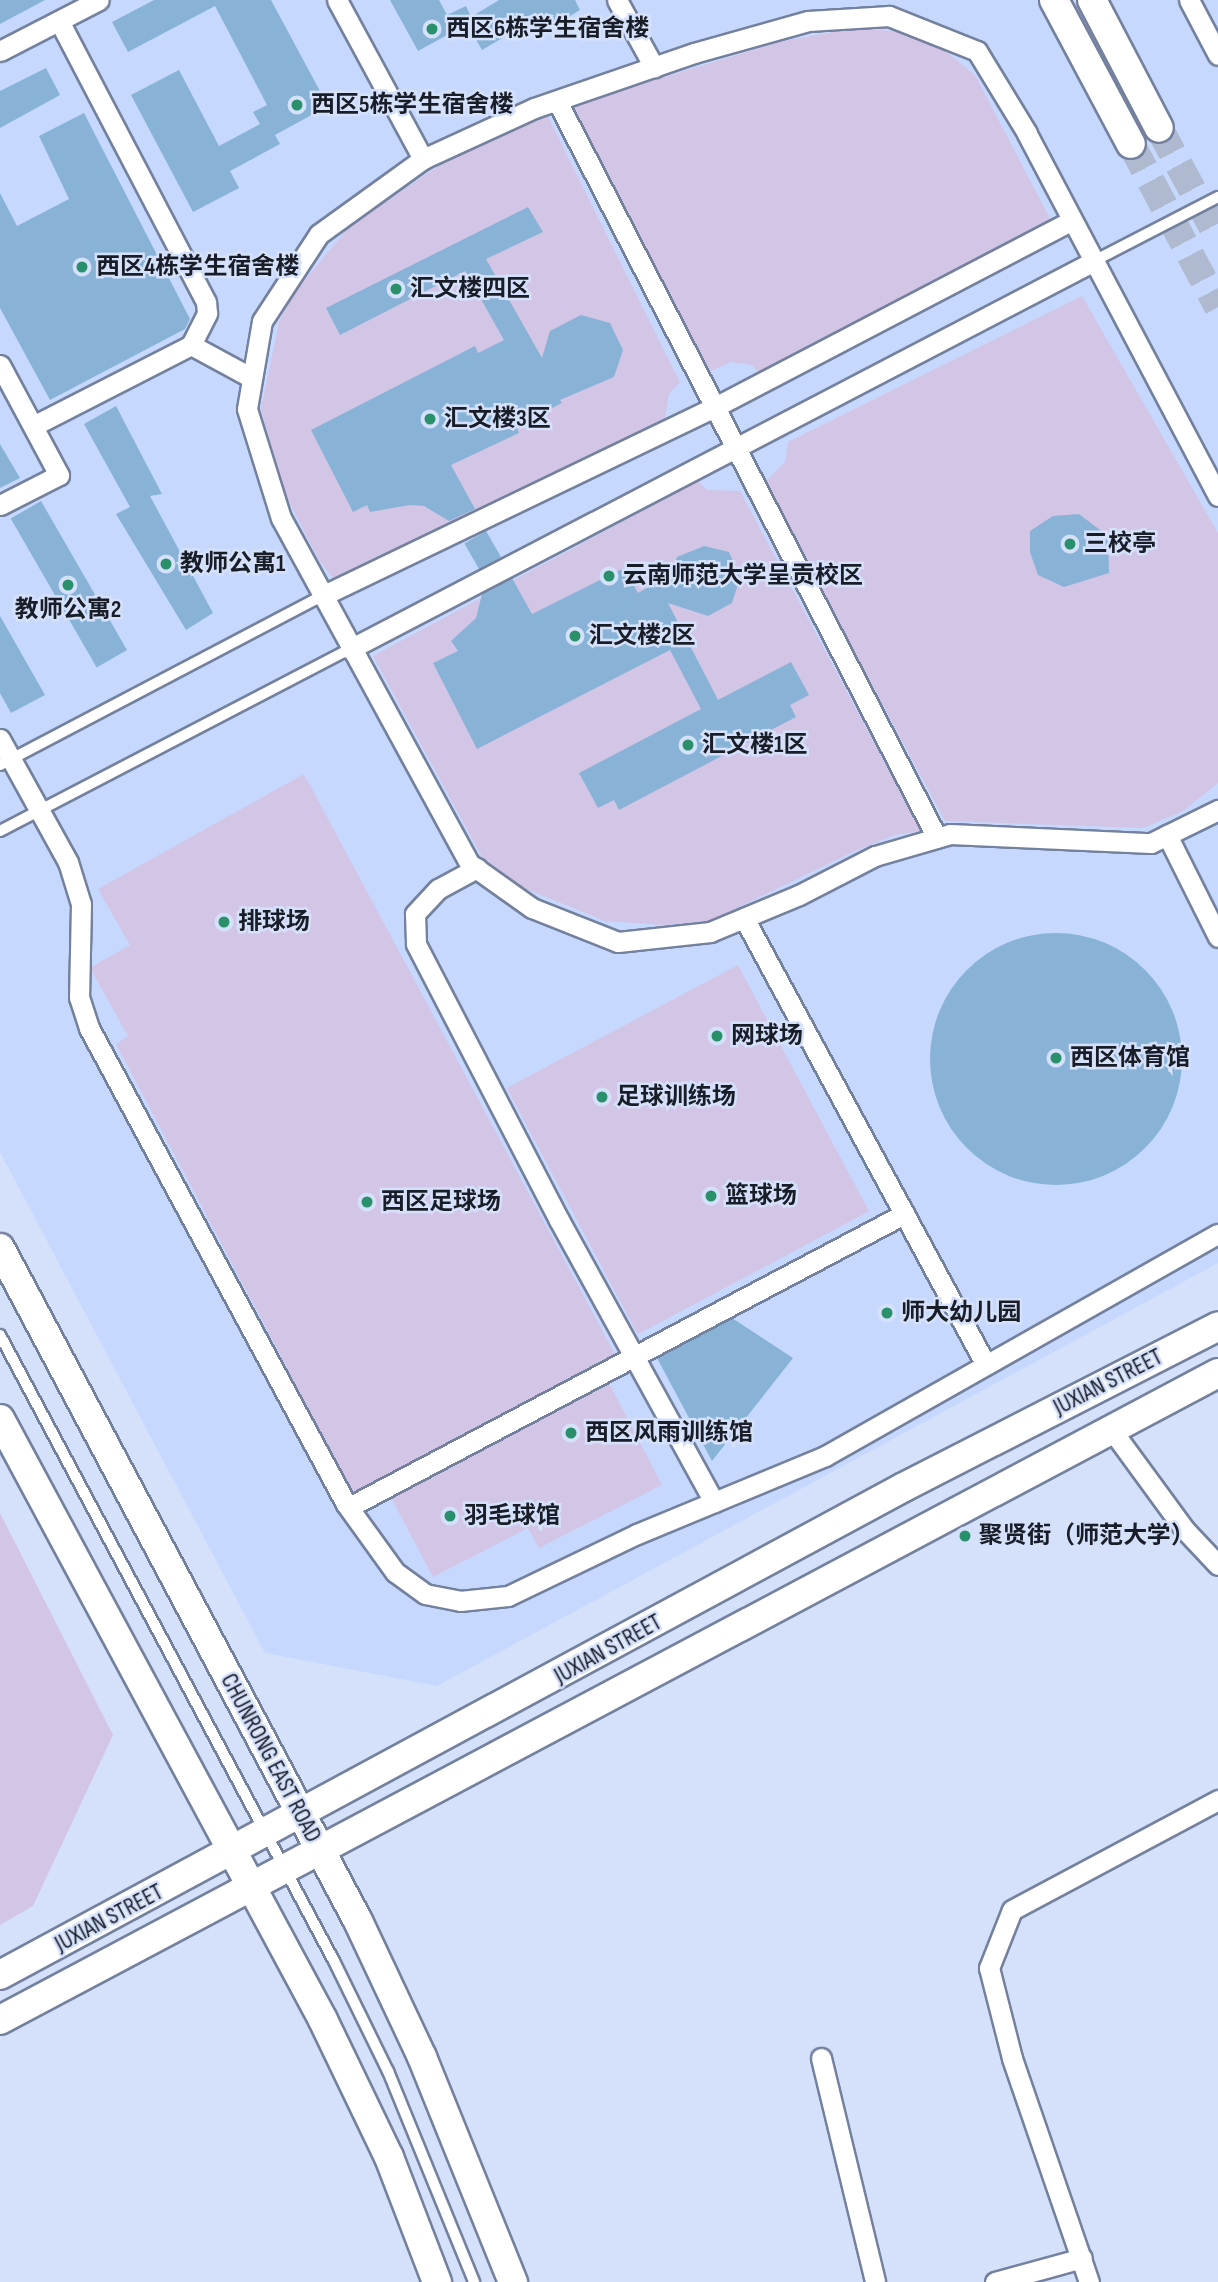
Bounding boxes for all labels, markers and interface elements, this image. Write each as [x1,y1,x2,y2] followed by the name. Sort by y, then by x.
[446,15,649,43] place label: 西区6栋学生宿舍楼
[424,21,440,37] marker: 西区6栋学生宿舍楼
[311,91,514,119] place label: 西区5栋学生宿舍楼
[289,97,305,113] marker: 西区5栋学生宿舍楼
[96,253,299,281] place label: 西区4栋学生宿舍楼
[74,259,90,275] marker: 西区4栋学生宿舍楼
[410,275,530,303] place label: 汇文楼四区
[388,281,404,297] marker: 汇文楼四区
[444,405,551,433] place label: 汇文楼3区
[422,411,438,427] marker: 汇文楼3区
[1084,530,1156,558] place label: 三校亭
[1062,536,1078,552] marker: 三校亭
[180,550,285,578] place label: 教师公寓1
[158,556,174,572] marker: 教师公寓1
[623,562,863,590] place label: 云南师范大学呈贡校区
[601,568,617,584] marker: 云南师范大学呈贡校区
[60,577,76,593] marker: 教师公寓2
[15,596,121,624] place label: 教师公寓2
[589,622,696,650] place label: 汇文楼2区
[567,628,583,644] marker: 汇文楼2区
[702,731,807,759] place label: 汇文楼1区
[680,737,696,753] marker: 汇文楼1区
[238,908,310,936] place label: 排球场
[216,914,232,930] marker: 排球场
[731,1022,803,1050] place label: 网球场
[709,1028,725,1044] marker: 网球场
[1070,1044,1190,1072] place label: 西区体育馆
[1048,1050,1064,1066] marker: 西区体育馆
[616,1083,736,1111] place label: 足球训练场
[594,1089,610,1105] marker: 足球训练场
[725,1182,797,1210] place label: 篮球场
[381,1188,501,1216] place label: 西区足球场
[703,1188,719,1204] marker: 篮球场
[359,1194,375,1210] marker: 西区足球场
[901,1299,1021,1327] place label: 师大幼儿园
[879,1305,895,1321] marker: 师大幼儿园
[1049,1342,1167,1422] street label: JUXIAN STREET
[585,1419,753,1447] place label: 西区风雨训练馆
[563,1425,579,1441] marker: 西区风雨训练馆
[464,1502,560,1530] place label: 羽毛球馆
[442,1508,458,1524] marker: 羽毛球馆
[979,1522,1195,1550] place label: 聚贤街（师范大学）
[957,1528,973,1544] marker: 聚贤街（师范大学）
[549,1608,667,1690] street label: JUXIAN STREET
[214,1669,328,1847] street label: CHUNRONG EAST ROAD
[50,1877,168,1959] street label: JUXIAN STREET

